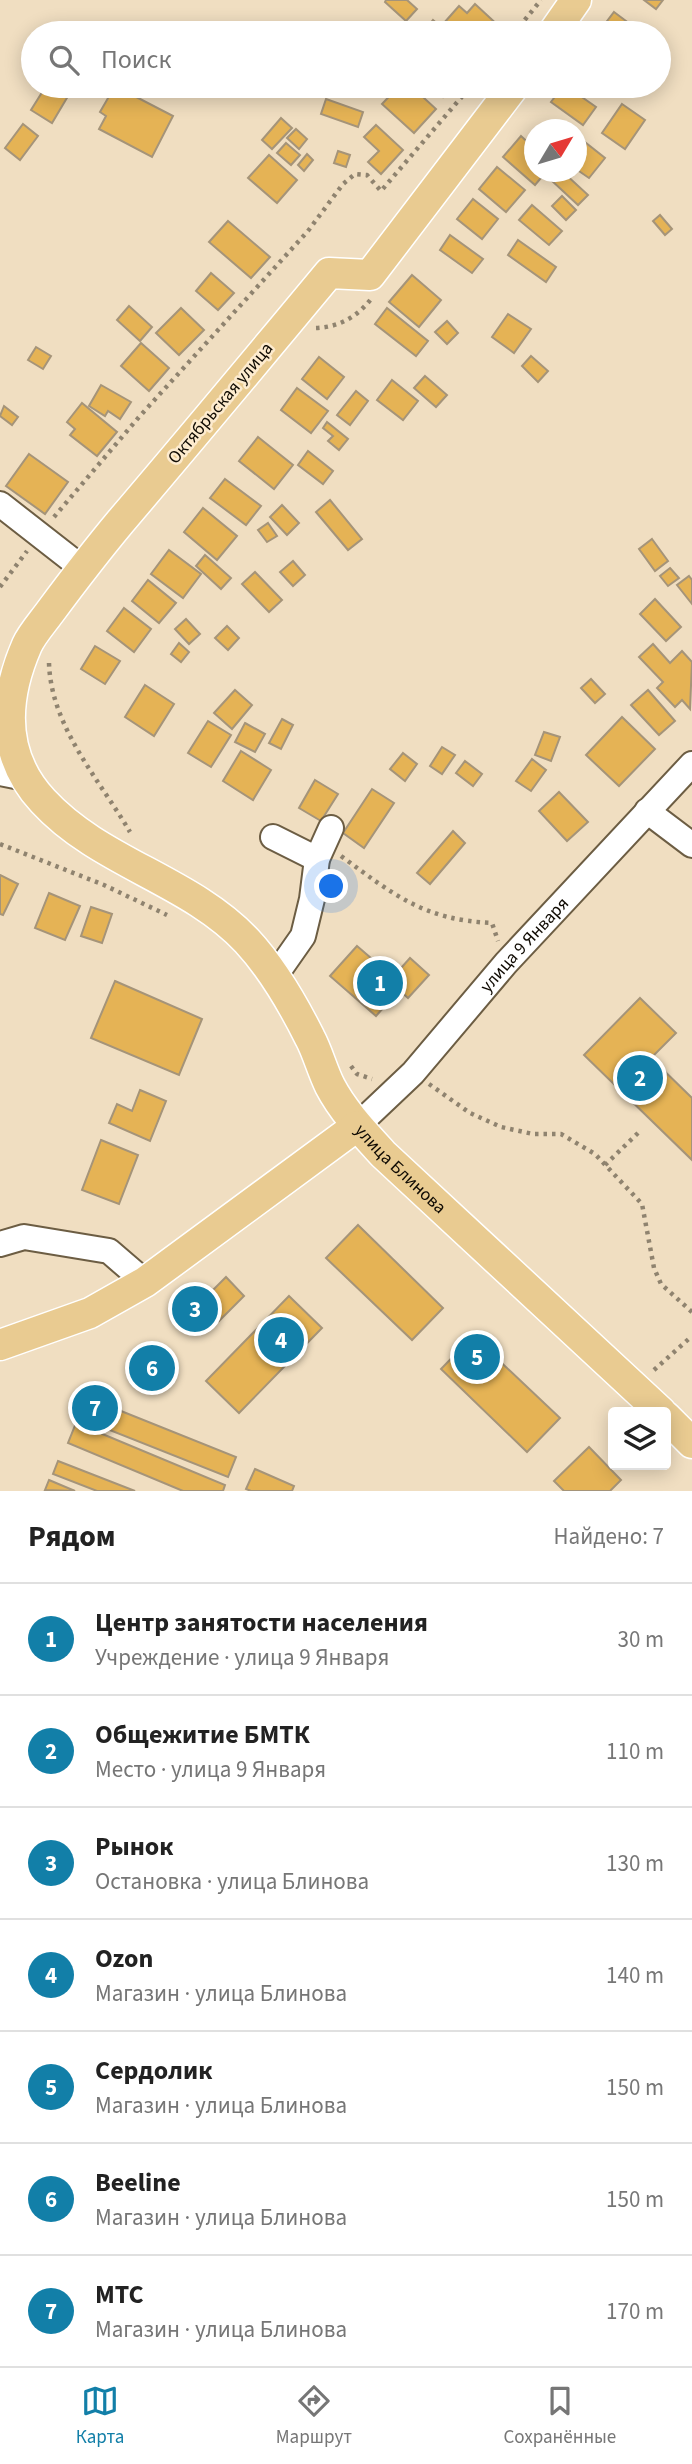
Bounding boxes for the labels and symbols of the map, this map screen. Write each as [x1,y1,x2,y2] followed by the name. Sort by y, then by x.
[524,119,587,182] north arrow
[162,337,279,470] street label: Октябрьская улица
[314,869,348,903] your location
[474,892,575,998] street label: улица 9 Января
[357,957,403,1009] pin: 1
[617,1052,663,1104] pin: 2
[349,1119,452,1220] street label: улица Блинова
[172,1283,218,1335] pin: 3
[258,1314,304,1366] pin: 4
[454,1331,500,1383] pin: 5
[129,1342,175,1394] pin: 6
[72,1382,118,1434] pin: 7

